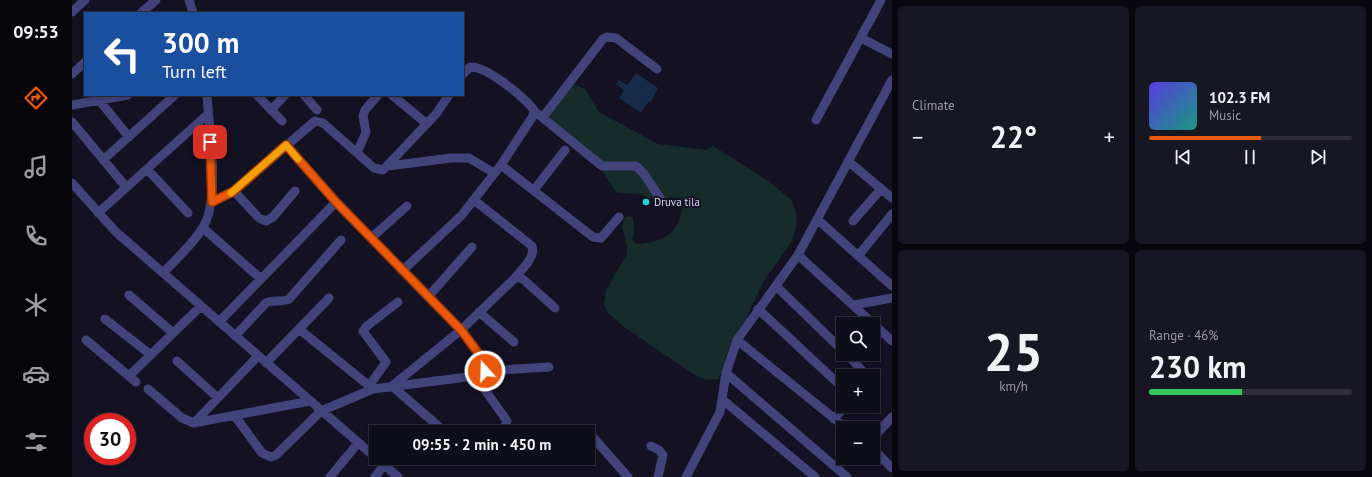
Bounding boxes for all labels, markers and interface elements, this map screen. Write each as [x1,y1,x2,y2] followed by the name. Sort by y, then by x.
[13,20,59,43] text: 09:53
[162,24,239,61] text: 300 m
[96,28,148,80] icon: left
[162,60,227,83] text: Turn left
[22,84,50,112] icon: directions
[1209,88,1270,107] text: 102.3 FM
[912,97,955,114] text: Climate
[1209,107,1241,124] text: Music
[990,117,1037,156] text: 22°
[912,123,923,151] text: −
[1104,123,1115,151] text: +
[193,125,227,159] pin
[199,131,221,153] icon: arrive
[1172,146,1194,168] icon: previous
[1239,146,1261,168] icon: pause
[1307,146,1329,168] icon: next
[22,153,50,181] icon: music
[654,195,700,209] place label: Druva tila
[641,197,651,207] marker: Druva tila
[22,222,50,250] icon: phone
[22,291,50,319] icon: climate
[836,317,880,465] map controls
[836,317,880,361] button: search
[984,318,1043,385] text: 25
[1149,327,1218,344] text: Range · 46%
[1149,347,1247,386] text: 230 km
[464,350,506,392] position arrow
[22,360,50,388] icon: car
[836,369,880,413] button: +
[999,378,1028,395] text: km/h
[84,413,136,465] speed limit sign: 30
[836,421,880,465] button: −
[22,428,50,456] icon: filters
[413,435,551,454] text: 09:55 · 2 min · 450 m

